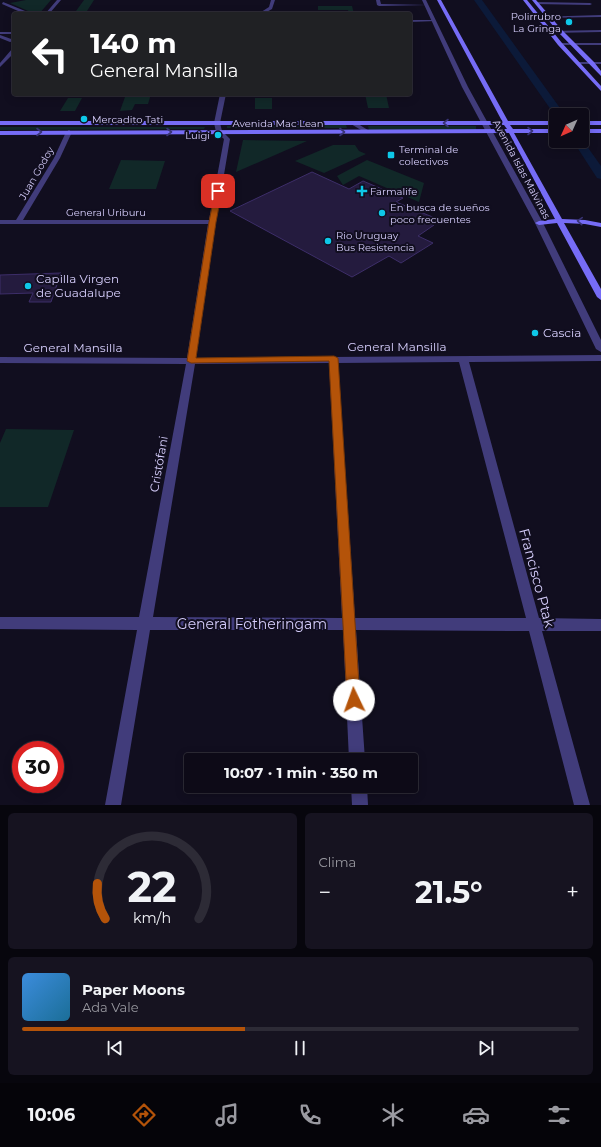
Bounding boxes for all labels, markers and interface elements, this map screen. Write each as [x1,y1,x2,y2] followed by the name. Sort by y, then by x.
[511,10,561,35] place label: Polirrubro La Gringa
[564,17,574,27] marker: Polirrubro La Gringa
[90,26,177,60] text: 140 m
[24,28,76,80] icon: left
[90,60,238,82] text: General Mansilla
[549,108,589,148] north arrow
[549,108,589,148] map controls
[92,113,163,126] place label: Mercadito Tati
[79,114,89,124] marker: Mercadito Tati
[232,117,324,130] street label: Avenida Mac Lean
[490,117,553,221] street label: Avenida Islas Malvinas
[443,119,449,127] one-way arrow
[527,127,533,135] one-way arrow
[36,128,42,136] one-way arrow
[166,128,172,136] one-way arrow
[339,128,345,136] one-way arrow
[185,129,210,142] place label: Luigi
[213,130,223,140] marker: Luigi
[399,143,458,168] place label: Terminal de colectivos
[15,144,57,203] street label: Juan Godoy
[386,150,396,160] marker: Terminal de colectivos
[201,174,235,208] pin
[207,180,229,202] icon: arrive
[370,185,417,198] place label: Farmalife
[357,186,367,196] marker: Farmalife
[390,201,490,226] place label: En busca de sueños poco frecuentes
[66,206,146,219] street label: General Uriburu
[377,208,387,218] marker: En busca de sueños poco frecuentes
[577,217,583,226] one-way arrow
[336,229,414,254] place label: Rio Uruguay Bus Resistencia
[323,236,333,246] marker: Rio Uruguay Bus Resistencia
[36,271,121,300] place label: Capilla Virgen de Guadalupe
[23,281,33,291] marker: Capilla Virgen de Guadalupe
[543,325,581,340] place label: Cascia
[530,328,540,338] marker: Cascia
[348,339,446,354] street label: General Mansilla
[24,340,122,355] street label: General Mansilla
[146,435,171,493] street label: Cristófani
[515,526,559,630] street label: Francisco Ptak
[177,615,327,633] street label: General Fotheringam
[333,679,375,721] position arrow
[12,741,64,793] speed limit sign: 30
[224,763,378,782] text: 10:07 · 1 min · 350 m
[319,854,356,870] text: Clima
[128,862,177,912] text: 22
[415,874,483,911] text: 21.5°
[319,879,331,906] text: −
[566,879,579,906] text: +
[133,909,171,927] text: km/h
[82,980,185,999] text: Paper Moons
[82,999,139,1015] text: Ada Vale
[104,1037,126,1059] icon: previous
[289,1037,311,1059] icon: pause
[475,1037,497,1059] icon: next
[130,1101,158,1129] icon: directions
[213,1101,241,1129] icon: music
[296,1101,324,1129] icon: phone
[379,1101,407,1129] icon: climate
[462,1101,490,1129] icon: car
[545,1101,573,1129] icon: filters
[28,1104,75,1126] text: 10:06

